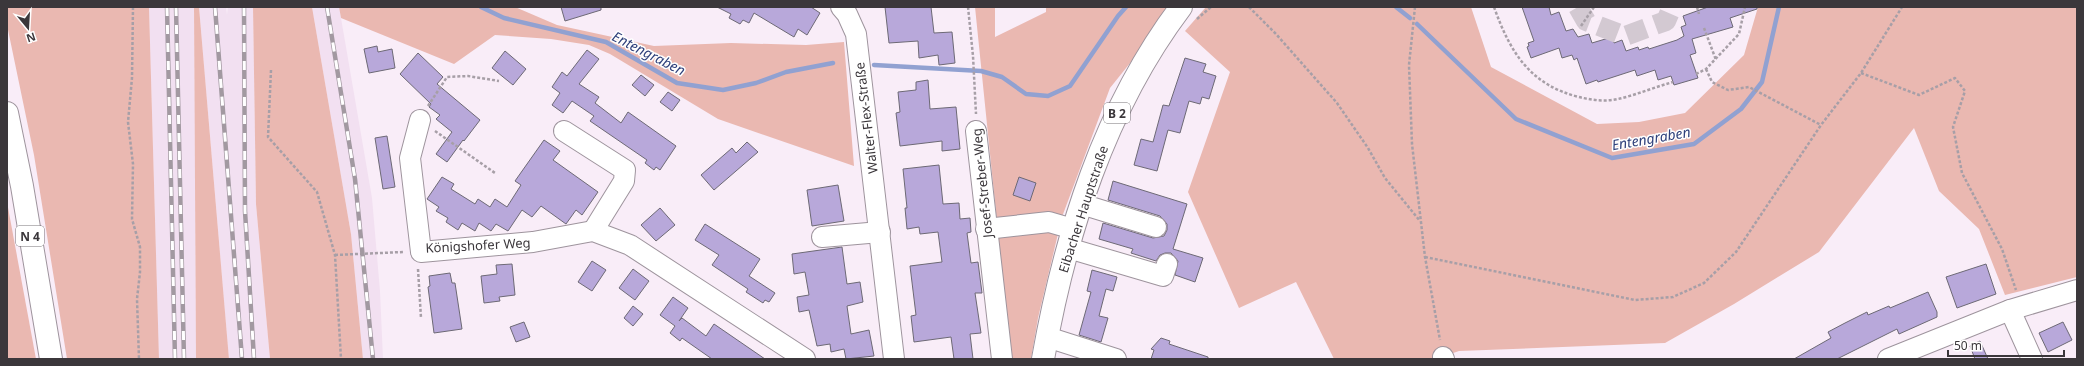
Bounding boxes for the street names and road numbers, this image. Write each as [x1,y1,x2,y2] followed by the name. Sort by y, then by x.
[850,61,882,175] street label: Walter-Flex-Straße
[1104,103,1130,123] road number: B 2
[967,127,997,241] street label: Josef-Streber-Weg
[1054,143,1112,275] street label: Eibacher Hauptstraße
[16,226,44,246] road number: N 4
[425,233,531,257] street label: Königshofer Weg

